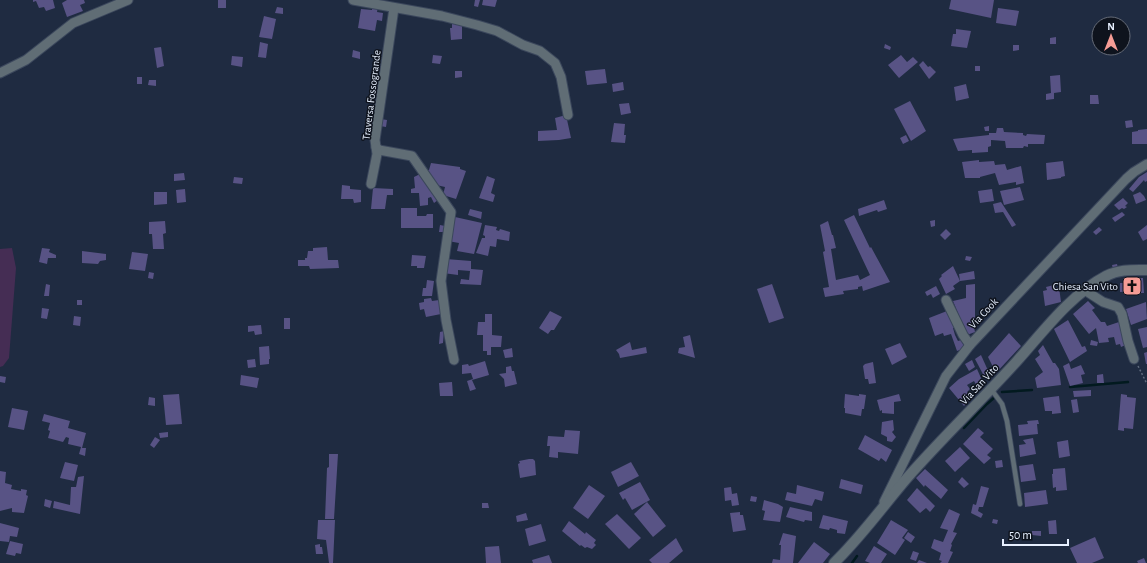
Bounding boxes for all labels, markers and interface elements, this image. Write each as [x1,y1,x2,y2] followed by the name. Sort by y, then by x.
[1091,16,1131,56] north arrow
[1107,21,1115,32] text: N
[361,49,382,141] street label: Traversa Fossogrande
[1121,275,1143,297] church icon: Chiesa San Vito
[1053,281,1118,292] place label: Chiesa San Vito
[967,296,1000,331] street label: Via Cook
[958,362,1001,407] street label: Via San Vito
[1003,521,1068,547] scale bar
[1009,529,1032,541] text: 50 m

